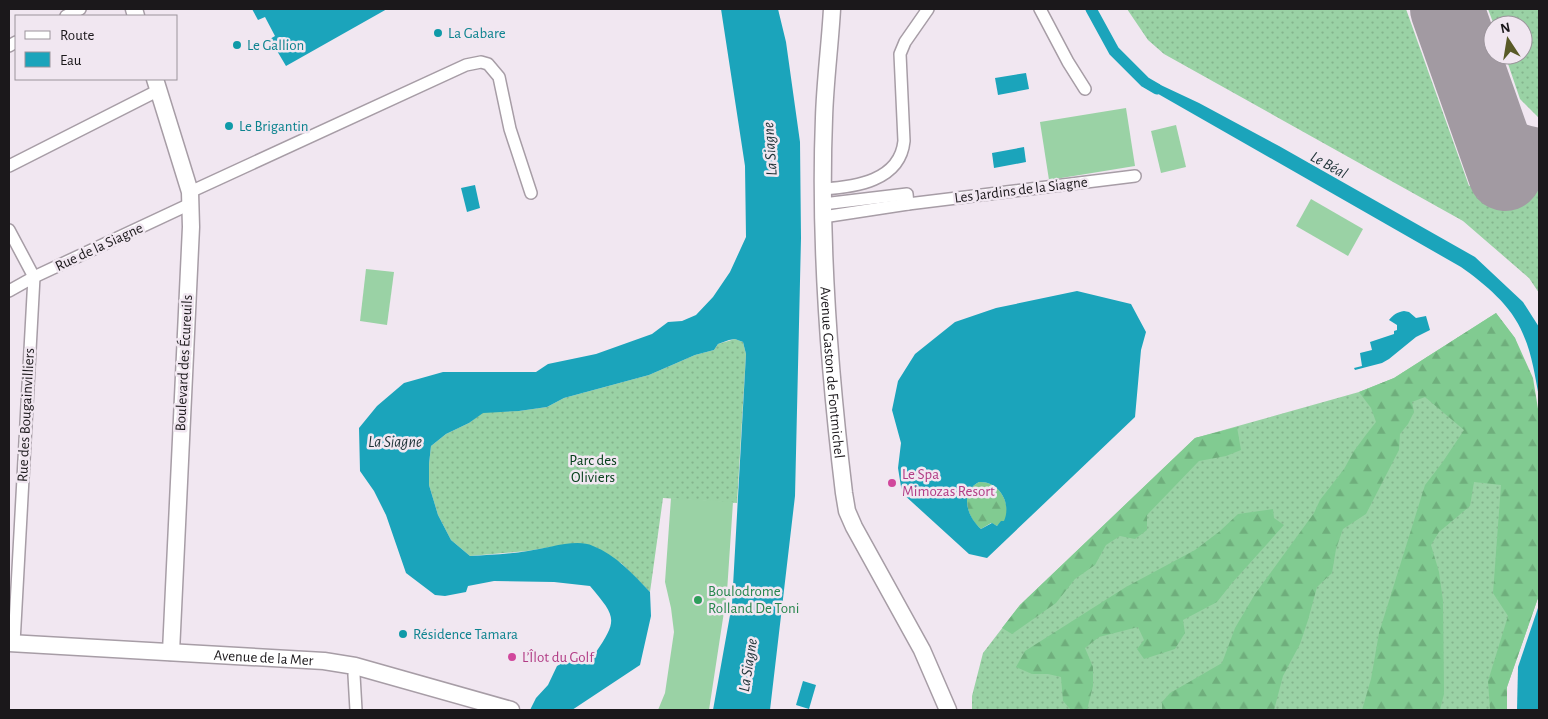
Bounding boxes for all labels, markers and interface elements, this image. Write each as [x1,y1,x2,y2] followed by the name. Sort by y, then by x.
[15,15,178,80] legend
[1483,15,1533,65] north arrow
[1499,20,1512,36] text: N
[448,26,506,41] place label: La Gabare
[432,27,444,39] marker: La Gabare
[60,28,94,43] text: Route
[247,38,304,53] place label: Le Gallion
[231,39,243,51] marker: Le Gallion
[60,53,82,68] text: Eau
[239,119,309,134] place label: Le Brigantin
[223,120,235,132] marker: Le Brigantin
[760,122,780,176] water label: La Siagne
[1308,148,1350,182] water label: Le Béal
[954,174,1088,206] street label: Les Jardins de la Siagne
[53,220,145,274] street label: Rue de la Siagne
[818,286,847,459] street label: Avenue Gaston de Fontmichel
[171,294,195,432] street label: Boulevard des Écureuils
[15,348,37,482] street label: Rue des Bougainvilliers
[368,434,422,450] water label: La Siagne
[569,453,617,485] park label: Parc des Oliviers
[902,467,995,499] place label: Le Spa Mimozas Resort
[886,477,898,489] marker: Le Spa Mimozas Resort
[708,584,799,616] place label: Boulodrome Rolland De Toni
[692,594,704,606] marker: Boulodrome Rolland De Toni
[413,627,518,642] place label: Résidence Tamara
[397,628,409,640] marker: Résidence Tamara
[736,637,760,693] water label: La Siagne
[213,647,314,668] street label: Avenue de la Mer
[522,649,595,665] place label: L’Îlot du Golf
[506,651,518,663] marker: L’Îlot du Golf

